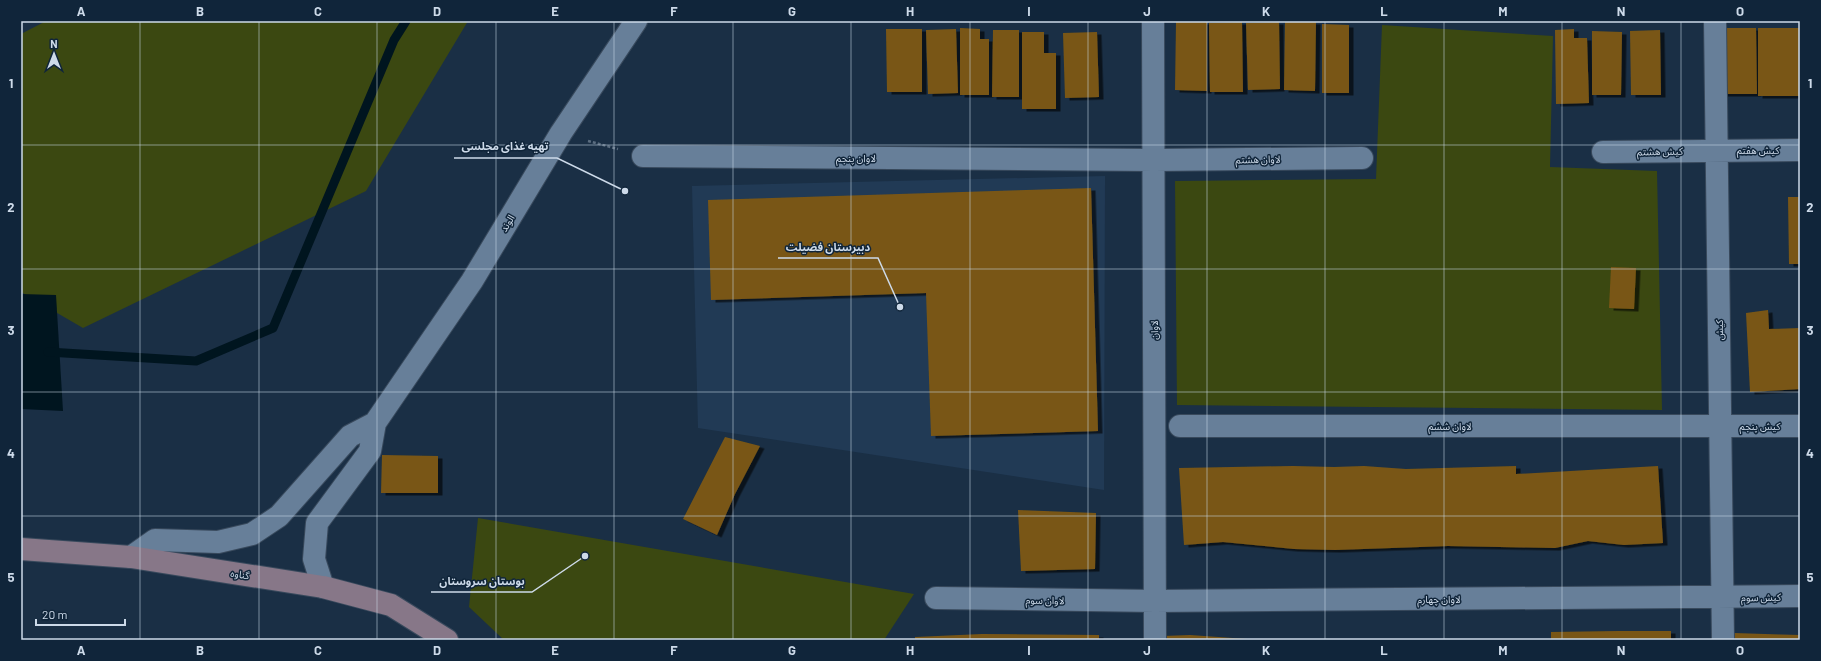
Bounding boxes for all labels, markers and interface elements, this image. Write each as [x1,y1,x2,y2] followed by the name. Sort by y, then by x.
[77,3,86,19] text: A
[196,3,204,19] text: B
[314,3,322,19] text: C
[433,3,441,19] text: D
[551,3,559,19] text: E
[670,3,678,19] text: F
[788,3,796,19] text: G
[906,3,914,19] text: H
[1027,3,1031,19] text: I
[1143,3,1151,19] text: J
[1262,3,1270,19] text: K
[1380,3,1388,19] text: L
[1498,3,1508,19] text: M
[1617,3,1625,19] text: N
[1736,3,1744,19] text: O
[34,34,74,74] north arrow
[50,37,58,50] text: N
[9,75,13,91] text: 1
[1808,75,1812,91] text: 1
[454,135,557,158] callout: تهیه غذای مجلسی
[461,139,549,153] text: تهیه غذای مجلسی
[1737,144,1780,158] street label: کیش هفتم
[1637,145,1684,159] street label: کیش هشتم
[836,152,876,166] street label: لاوان پنجم
[1235,153,1281,167] street label: لاوان هشتم
[7,199,15,215] text: 2
[1806,199,1814,215] text: 2
[497,212,518,234] street label: الوند
[778,235,878,258] callout: دبیرستان فضیلت
[786,240,871,254] text: دبیرستان فضیلت
[1713,319,1725,340] street label: کیش
[1148,320,1161,340] street label: لاوان
[7,322,15,338] text: 3
[1806,322,1814,338] text: 3
[1428,420,1472,434] street label: لاوان ششم
[1740,420,1781,434] street label: کیش پنجم
[7,445,15,461] text: 4
[1806,445,1814,461] text: 4
[230,567,251,583] street label: گناوه
[7,569,15,585] text: 5
[431,569,532,592] callout: بوستان سروستان
[1806,569,1814,585] text: 5
[439,574,525,588] text: بوستان سروستان
[1741,591,1782,606] street label: کیش سوم
[1417,593,1461,608] street label: لاوان چهارم
[1025,594,1065,609] street label: لاوان سوم
[36,601,125,627] scale bar
[42,607,68,621] text: 20 m
[77,642,86,658] text: A
[196,642,204,658] text: B
[314,642,322,658] text: C
[433,642,441,658] text: D
[551,642,559,658] text: E
[670,642,678,658] text: F
[788,642,796,658] text: G
[906,642,914,658] text: H
[1027,642,1031,658] text: I
[1143,642,1151,658] text: J
[1262,642,1270,658] text: K
[1380,642,1388,658] text: L
[1498,642,1508,658] text: M
[1617,642,1625,658] text: N
[1736,642,1744,658] text: O

